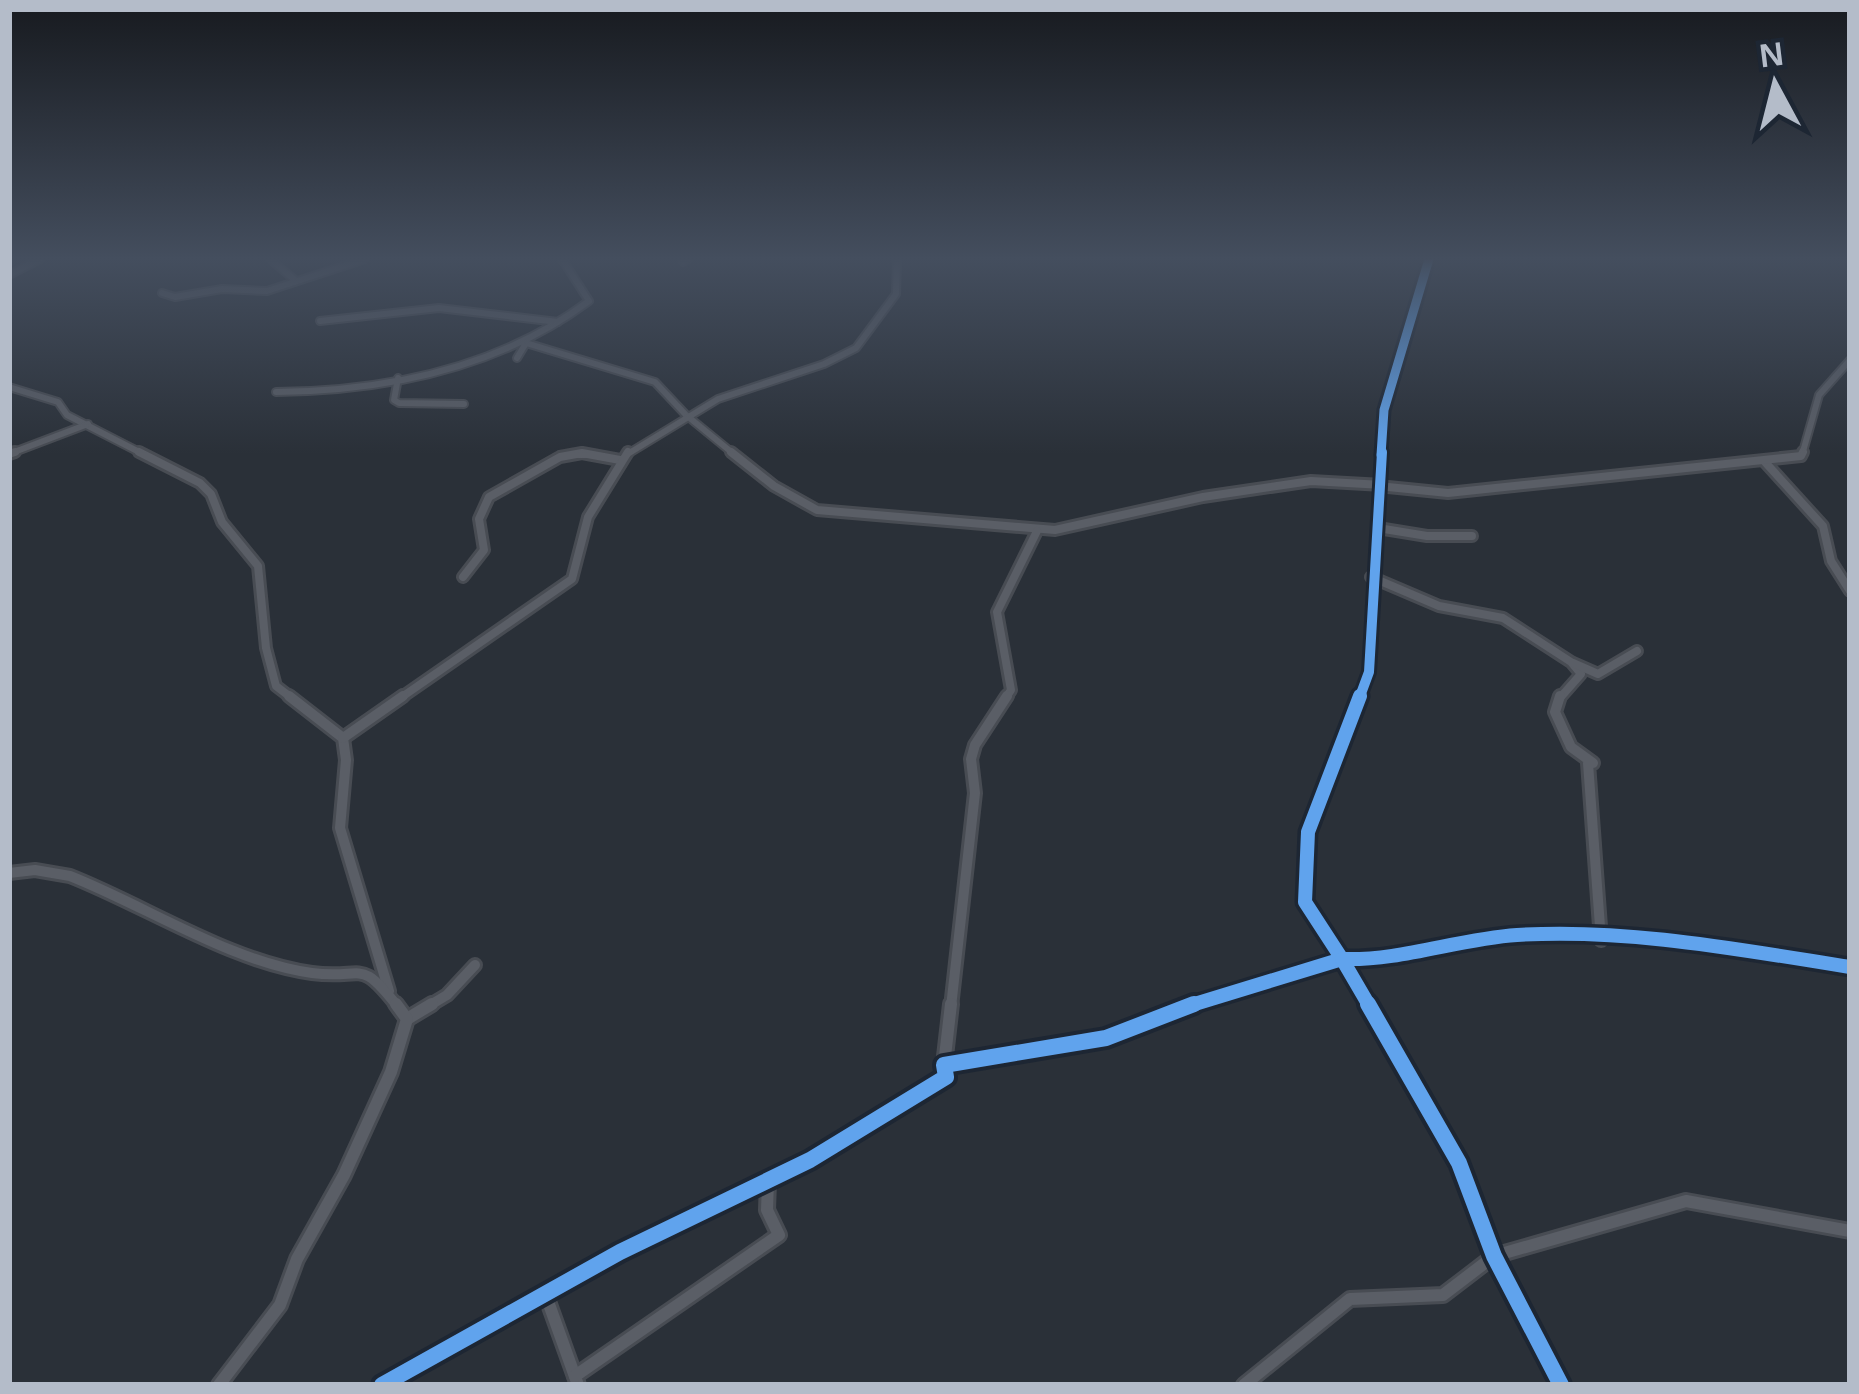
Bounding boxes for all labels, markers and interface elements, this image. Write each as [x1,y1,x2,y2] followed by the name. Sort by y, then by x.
[1715,24,1835,144] north arrow
[1757,35,1785,75] text: N

